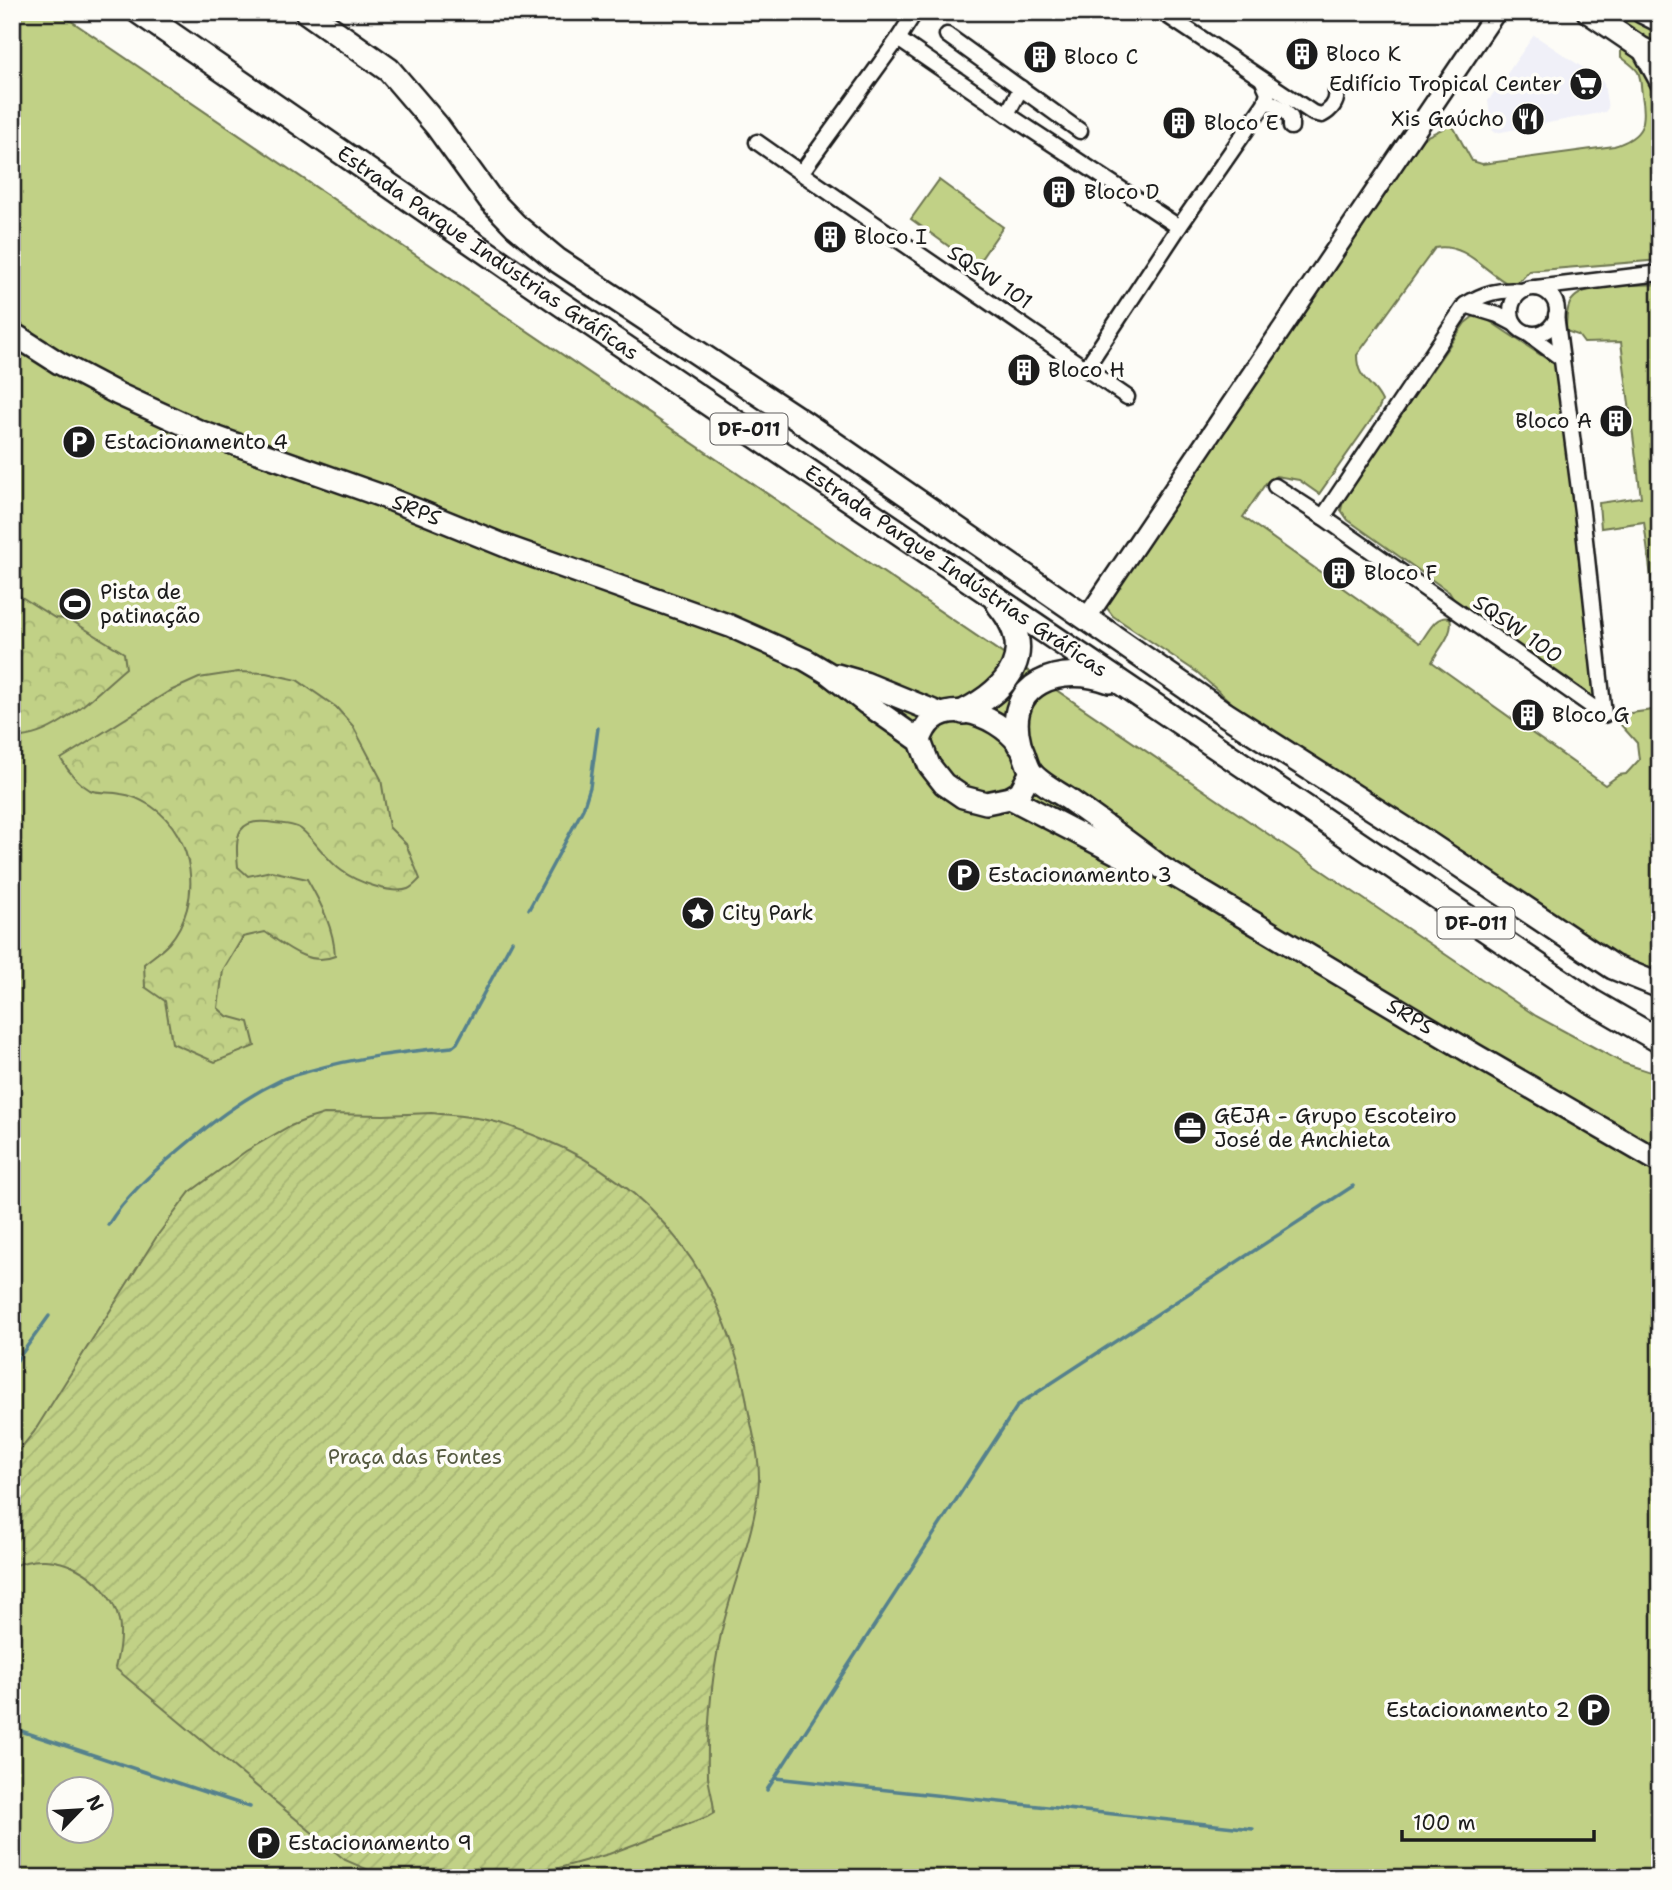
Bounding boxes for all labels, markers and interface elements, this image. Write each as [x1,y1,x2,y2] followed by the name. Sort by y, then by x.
[1283,35,1321,73] building icon: Bloco K
[1021,38,1059,76] building icon: Bloco C
[1326,40,1402,68] place label: Bloco K
[1064,43,1138,71] place label: Bloco C
[1567,65,1605,103] supermarket icon: Edifício Tropical Center
[1329,70,1562,98] place label: Edifício Tropical Center
[1509,100,1547,138] restaurant icon: Xis Gaúcho
[1160,104,1198,142] building icon: Bloco E
[1391,105,1504,133] place label: Xis Gaúcho
[1204,109,1279,137] place label: Bloco E
[331,139,644,367] street label: Estrada Parque Indústrias Gráficas
[1040,173,1078,211] building icon: Bloco D
[1084,178,1159,206] place label: Bloco D
[811,218,849,256] building icon: Bloco I
[854,223,927,251] place label: Bloco I
[942,238,1038,316] street label: SQSW 101
[1005,351,1043,389] building icon: Bloco H
[1048,356,1125,384] place label: Bloco H
[1597,402,1635,440] building icon: Bloco A
[1515,407,1592,435] place label: Bloco A
[710,414,788,444] road number: DF-011
[60,423,98,461] parking icon: Estacionamento 4
[104,428,288,456] place label: Estacionamento 4
[799,458,1113,684] street label: Estrada Parque Indústrias Gráficas
[388,488,445,532] street label: SRPS
[1320,554,1358,592] building icon: Bloco F
[1364,559,1438,587] place label: Bloco F
[100,578,201,630] place label: Pista de patinação
[56,585,94,623] sports icon: Pista de patinação
[1468,588,1568,670] street label: SQSW 100
[1509,696,1547,734] building icon: Bloco G
[1552,701,1630,729] place label: Bloco G
[945,856,983,894] parking icon: Estacionamento 3
[988,861,1172,889] place label: Estacionamento 3
[679,894,717,932] place icon: City Park
[722,899,814,927] place label: City Park
[1438,908,1514,939] road number: DF-011
[1382,992,1439,1041] street label: SRPS
[1214,1102,1457,1154] place label: GEJA - Grupo Escoteiro José de Anchieta
[1171,1109,1209,1147] office icon: GEJA - Grupo Escoteiro José de Anchieta
[328,1443,502,1471] park label: Praça das Fontes
[1575,1691,1613,1729] parking icon: Estacionamento 2
[1386,1696,1570,1724] place label: Estacionamento 2
[46,1774,116,1844] north arrow
[80,1791,109,1815] text: N
[1402,1799,1595,1843] scale bar
[1413,1809,1476,1837] text: 100 m
[245,1824,283,1862] parking icon: Estacionamento 9
[288,1829,472,1857] place label: Estacionamento 9

